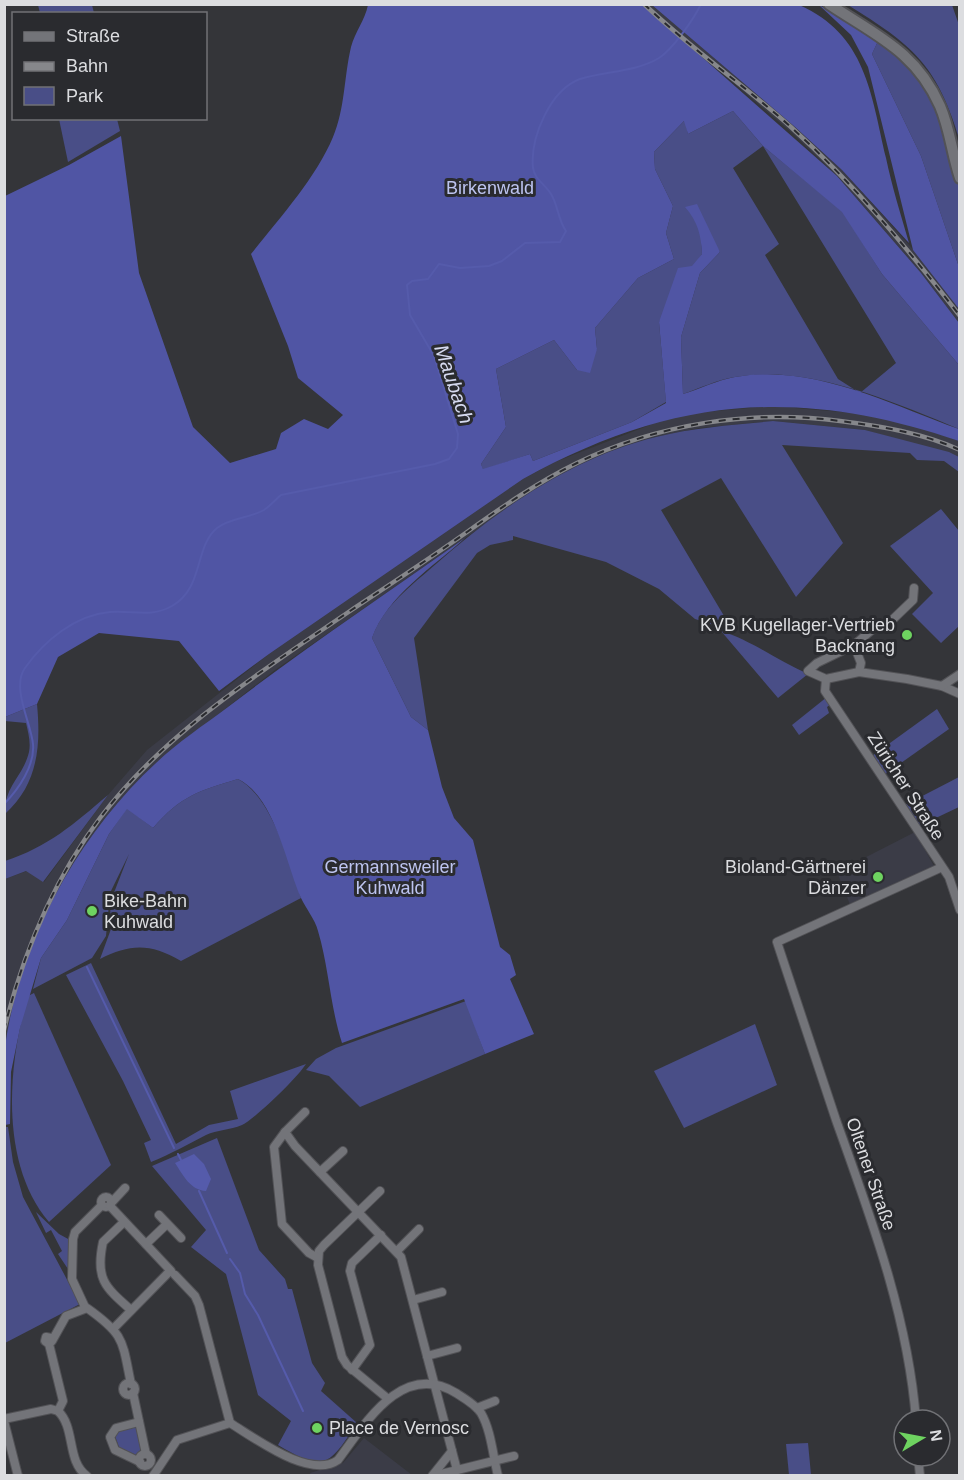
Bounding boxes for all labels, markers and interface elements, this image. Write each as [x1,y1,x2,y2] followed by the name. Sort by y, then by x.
[12,12,207,120] legend
[66,26,120,46] text: Straße
[66,56,108,76] text: Bahn
[66,86,104,106] text: Park
[446,178,534,198] park label: Birkenwald
[430,342,478,426] water label: Maubach
[700,615,895,656] place label: KVB Kugellager-Vertrieb Backnang
[900,628,914,642] marker: KVB Kugellager-Vertrieb Backnang
[864,728,948,844] street label: Züricher Straße
[324,857,456,898] park label: Germannsweiler Kuhwald
[725,857,866,898] place label: Bioland-Gärtnerei Dänzer
[871,870,885,884] marker: Bioland-Gärtnerei Dänzer
[104,891,187,932] place label: Bike-Bahn Kuhwald
[85,904,99,918] marker: Bike-Bahn Kuhwald
[842,1115,900,1233] street label: Oltener Straße
[892,1408,952,1468] north arrow
[329,1418,469,1438] place label: Place de Vernosc
[310,1421,324,1435] marker: Place de Vernosc
[927,1428,946,1443] text: N

